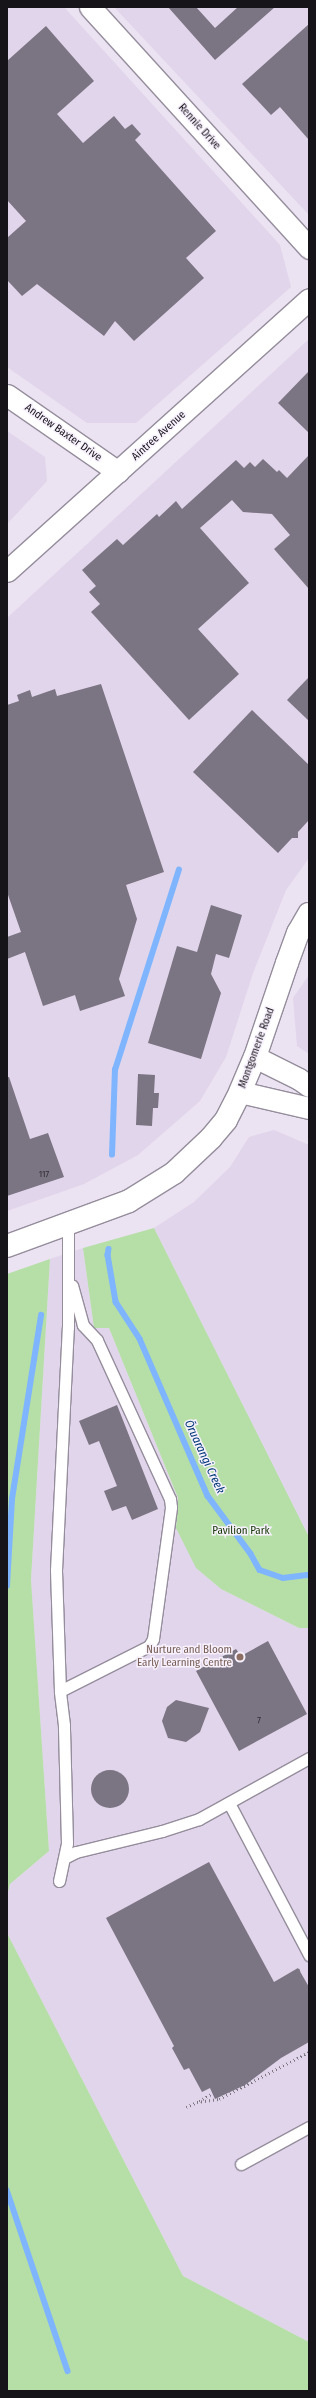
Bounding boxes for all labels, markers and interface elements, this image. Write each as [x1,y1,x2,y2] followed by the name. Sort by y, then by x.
[175,101,223,153] street label: Rennie Drive
[22,401,104,465] street label: Andrew Baxter Drive
[129,408,189,464] street label: Aintree Avenue
[236,1006,278,1090] street label: Montgomerie Road
[39,1169,49,1179] house number: 117
[181,1418,227,1496] water label: Ōruarangi Creek
[212,1524,270,1538] park label: Pavilion Park
[137,1644,232,1670] place label: Nurture and Bloom Early Learning Centre
[235,1652,245,1662] marker: Nurture and Bloom Early Learning Centre
[257,1715,261,1725] house number: 7

